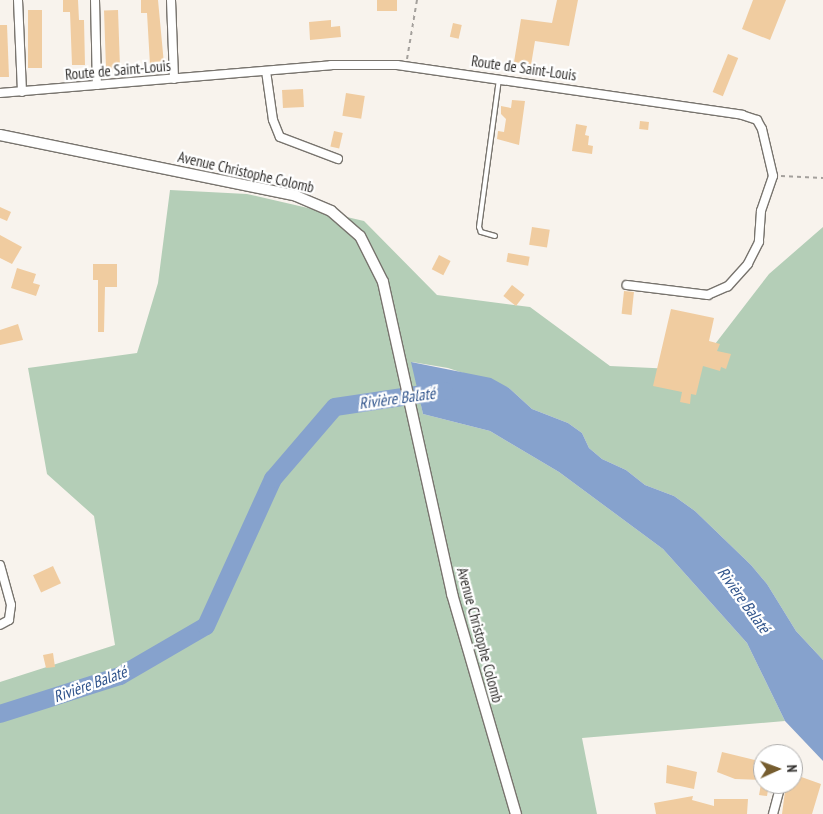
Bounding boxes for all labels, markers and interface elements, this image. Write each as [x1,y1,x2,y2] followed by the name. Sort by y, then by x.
[470,52,578,84] street label: Route de Saint-Louis
[64,56,172,84] street label: Route de Saint-Louis
[176,148,316,196] street label: Avenue Christophe Colomb
[358,383,436,413] water label: Rivière Balaté
[714,563,774,637] water label: Rivière Balaté
[453,565,507,705] street label: Avenue Christophe Colomb
[51,662,129,706] water label: Rivière Balaté
[753,744,803,794] north arrow
[783,764,801,773] text: N

